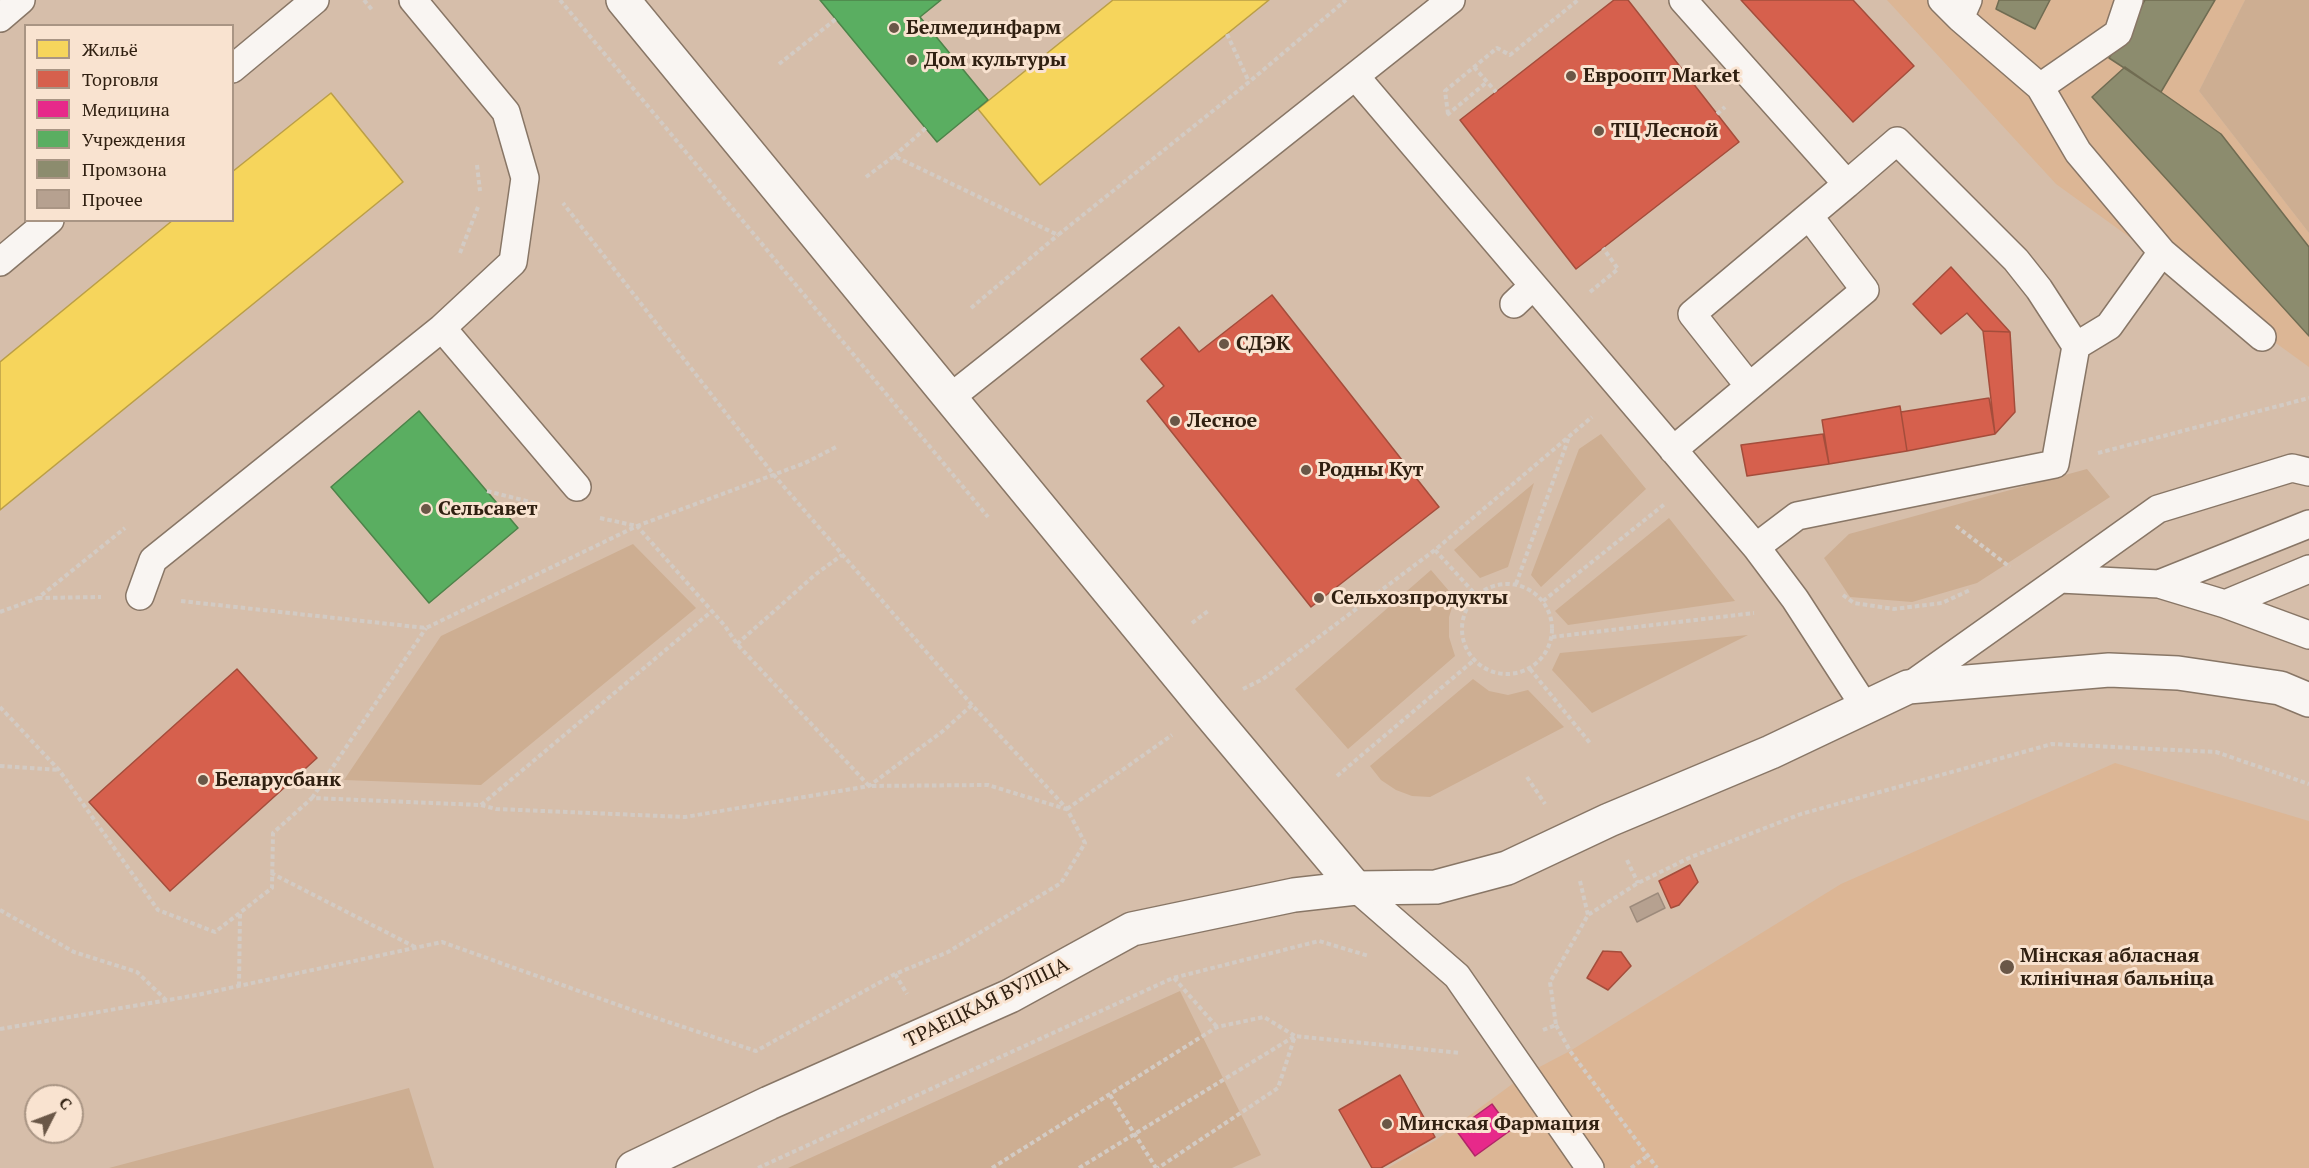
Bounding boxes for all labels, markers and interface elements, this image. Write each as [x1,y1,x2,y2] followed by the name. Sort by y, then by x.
[906,16,1061,40] place label: Белмединфарм
[887,21,901,35] marker: Белмединфарм
[24,24,234,222] legend
[82,37,138,61] text: Жильё
[924,48,1066,72] place label: Дом культуры
[905,53,919,67] marker: Дом культуры
[1583,64,1740,88] place label: Евроопт Market
[82,67,159,91] text: Торговля
[1564,69,1578,83] marker: Евроопт Market
[82,97,170,121] text: Медицина
[1611,119,1718,143] place label: ТЦ Лесной
[1592,124,1606,138] marker: ТЦ Лесной
[82,127,186,151] text: Учреждения
[82,157,167,181] text: Промзона
[82,187,143,211] text: Прочее
[1236,332,1290,356] place label: СДЭК
[1217,337,1231,351] marker: СДЭК
[1187,409,1257,433] place label: Лесное
[1168,414,1182,428] marker: Лесное
[1318,458,1424,482] place label: Родны Кут
[1299,463,1313,477] marker: Родны Кут
[438,497,538,521] place label: Сельсавет
[419,502,433,516] marker: Сельсавет
[1331,586,1508,610] place label: Сельхозпродукты
[1312,591,1326,605] marker: Сельхозпродукты
[215,768,341,792] place label: Беларусбанк
[196,773,210,787] marker: Беларусбанк
[2020,944,2214,991] place label: Мінская абласная клінічная бальніца
[901,953,1073,1053] street label: ТРАЕЦКАЯ ВУЛІЦА
[1998,958,2016,976] marker: Мінская абласная клінічная бальніца
[24,1084,84,1144] north arrow
[54,1092,78,1115] text: С
[1399,1112,1600,1136] place label: Минская Фармация
[1380,1117,1394,1131] marker: Минская Фармация

